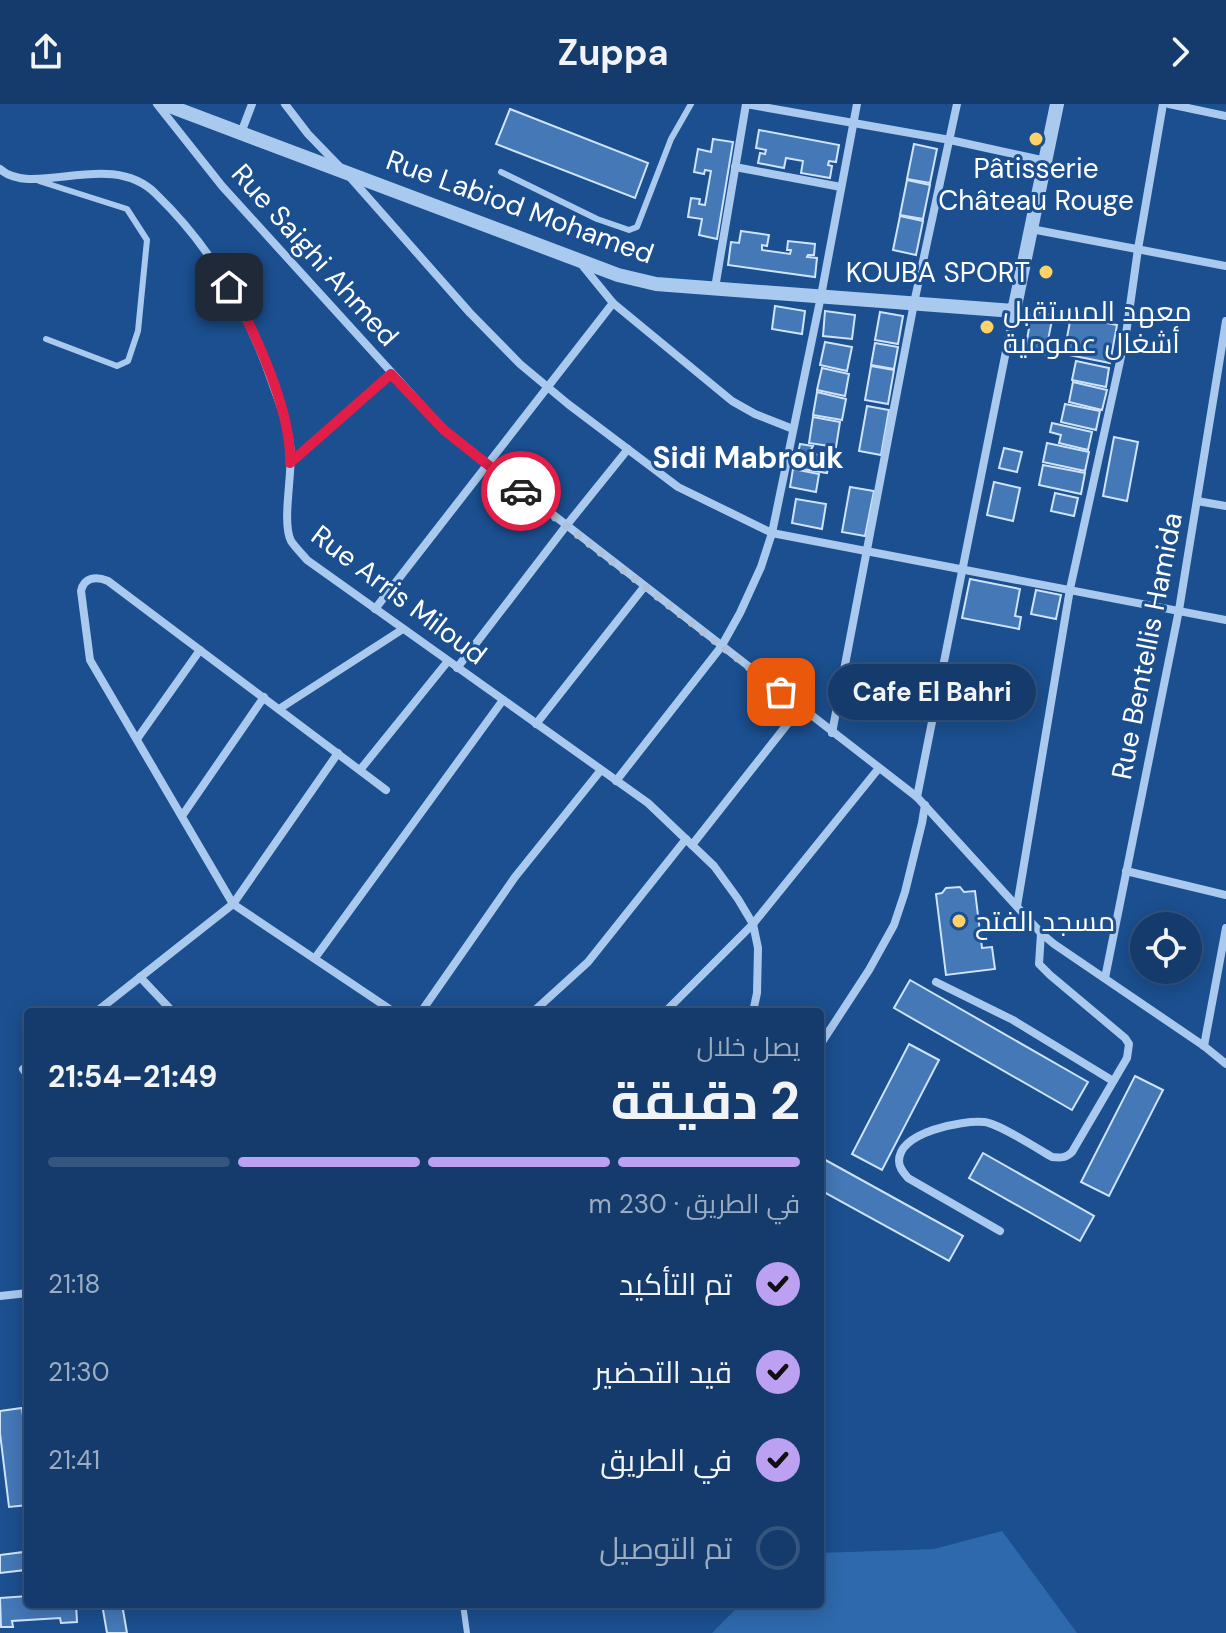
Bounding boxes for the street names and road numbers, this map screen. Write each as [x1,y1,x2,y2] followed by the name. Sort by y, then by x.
[381,141,659,273] street label: Rue Labiod Mohamed
[223,156,407,354] street label: Rue Saighi Ahmed
[1103,510,1191,782] street label: Rue Bentellis Hamida
[304,517,494,673] street label: Rue Arris Miloud

